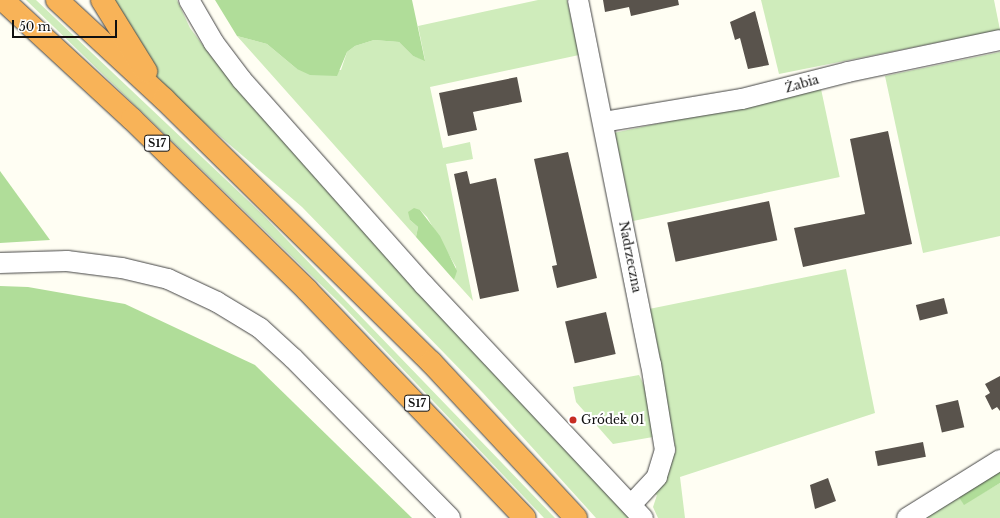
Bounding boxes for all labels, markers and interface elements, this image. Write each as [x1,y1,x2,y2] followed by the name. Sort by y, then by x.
[14,12,119,38] scale bar
[19,19,51,34] text: 50 m
[783,72,821,96] street label: Żabia
[144,134,170,152] road number: S17
[616,220,644,294] street label: Nadrzeczna
[404,394,430,412] road number: S17
[581,413,645,427] place label: Gródek 01
[568,415,578,425] marker: Gródek 01

